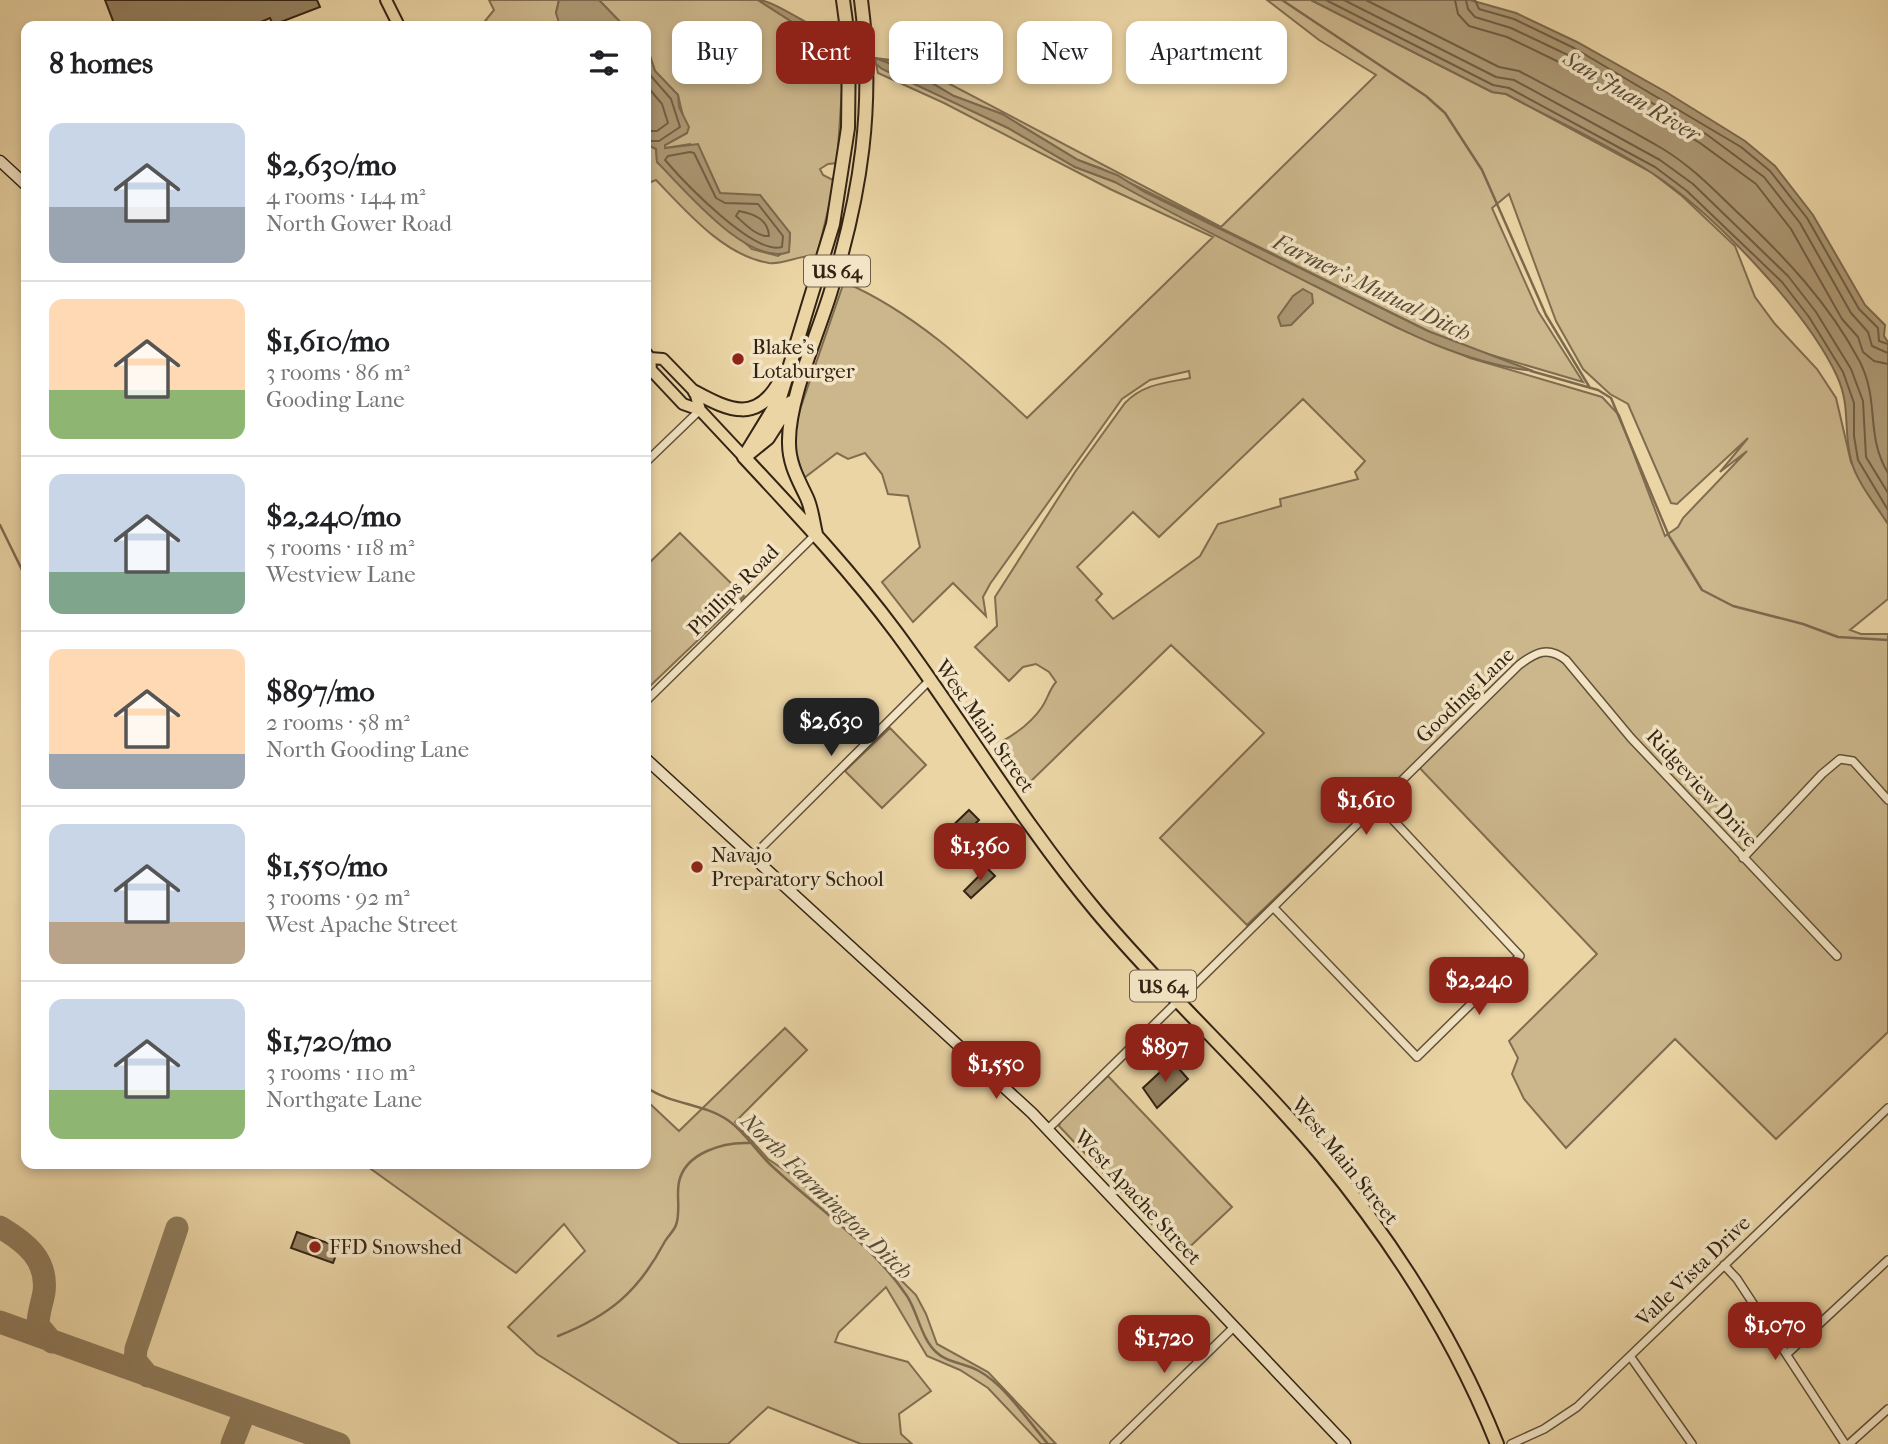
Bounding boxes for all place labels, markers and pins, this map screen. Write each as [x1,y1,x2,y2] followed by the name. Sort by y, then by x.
[752,335,855,383] place label: Blake's Lotaburger
[730,351,746,367] marker: Blake's Lotaburger
[774,698,888,758] pin: $2,630
[1309,778,1423,837] pin: $1,610
[923,824,1037,883] pin: $1,360
[711,843,884,891] place label: Navajo Preparatory School
[689,859,705,875] marker: Navajo Preparatory School
[1422,958,1536,1017] pin: $2,240
[1124,1024,1206,1084] pin: $897
[939,1042,1053,1101] pin: $1,550
[329,1235,463,1259] place label: FFD Snowshed
[307,1239,323,1255] marker: FFD Snowshed
[1718,1302,1832,1362] pin: $1,070
[1107,1316,1221,1375] pin: $1,720

